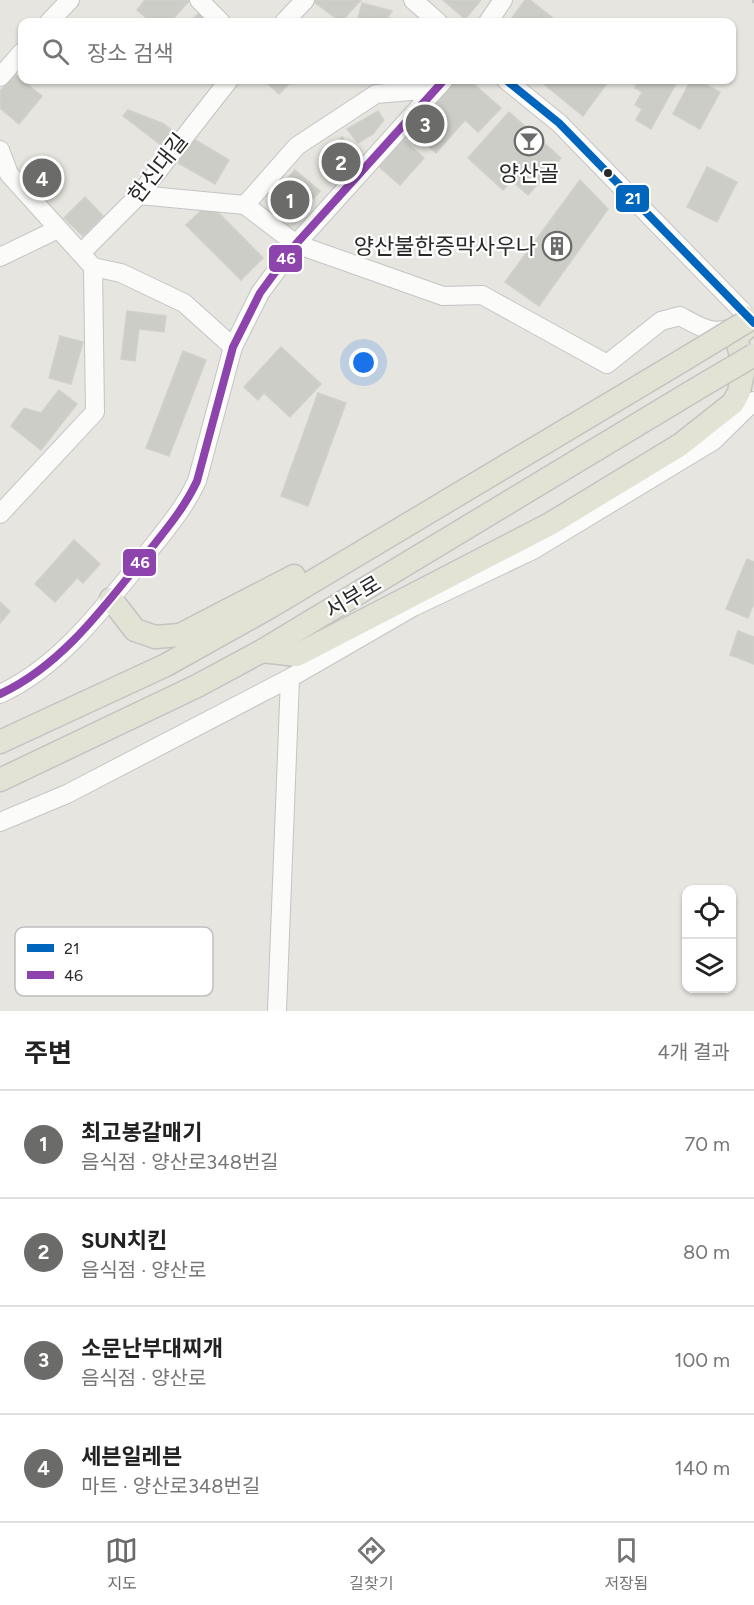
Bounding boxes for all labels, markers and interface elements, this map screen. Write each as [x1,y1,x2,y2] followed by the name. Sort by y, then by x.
[18,18,736,84] search box
[39,35,72,68] icon: search
[87,40,173,67] text: 장소 검색
[406,102,444,146] pin: 3
[513,125,545,157] bar icon: 양산골
[122,128,194,208] street label: 한신대길
[322,140,360,184] pin: 2
[22,156,62,201] pin: 4
[499,160,559,187] place label: 양산골
[602,167,614,179] unlabelled marker
[270,178,310,222] pin: 1
[615,184,650,213] line badge: 21
[625,189,641,208] text: 21
[541,230,573,262] building icon: 양산불한증막사우나
[354,233,536,260] place label: 양산불한증막사우나
[268,244,303,273] line badge: 46
[276,249,296,268] text: 46
[349,348,378,377] your location
[122,548,157,577] line badge: 46
[130,553,150,572] text: 46
[320,570,386,624] street label: 서부로
[682,885,736,993] map controls
[682,885,736,939] button: locate
[15,927,213,996] legend
[64,939,80,958] text: 21
[682,939,736,993] button: layers
[64,966,83,985] text: 46
[24,1037,72,1069] text: 주변
[657,1040,730,1064] text: 4개 결과
[81,1119,202,1146] text: 최고봉갈매기
[39,1132,48,1156] text: 1
[684,1132,730,1156] text: 70 m
[81,1150,279,1174] text: 음식점 · 양산로348번길
[81,1227,167,1254] text: SUN치킨
[38,1240,49,1264] text: 2
[683,1240,730,1264] text: 80 m
[81,1258,206,1282] text: 음식점 · 양산로
[81,1335,223,1362] text: 소문난부대찌개
[38,1348,49,1372] text: 3
[674,1348,730,1372] text: 100 m
[81,1366,206,1390] text: 음식점 · 양산로
[81,1443,182,1470] text: 세븐일레븐
[37,1456,50,1480] text: 4
[675,1456,730,1480] text: 140 m
[81,1474,260,1498] text: 마트 · 양산로348번길
[105,1534,138,1594] tab: 지도
[349,1534,393,1594] tab: 길찾기
[604,1534,649,1594] tab: 저장됨

